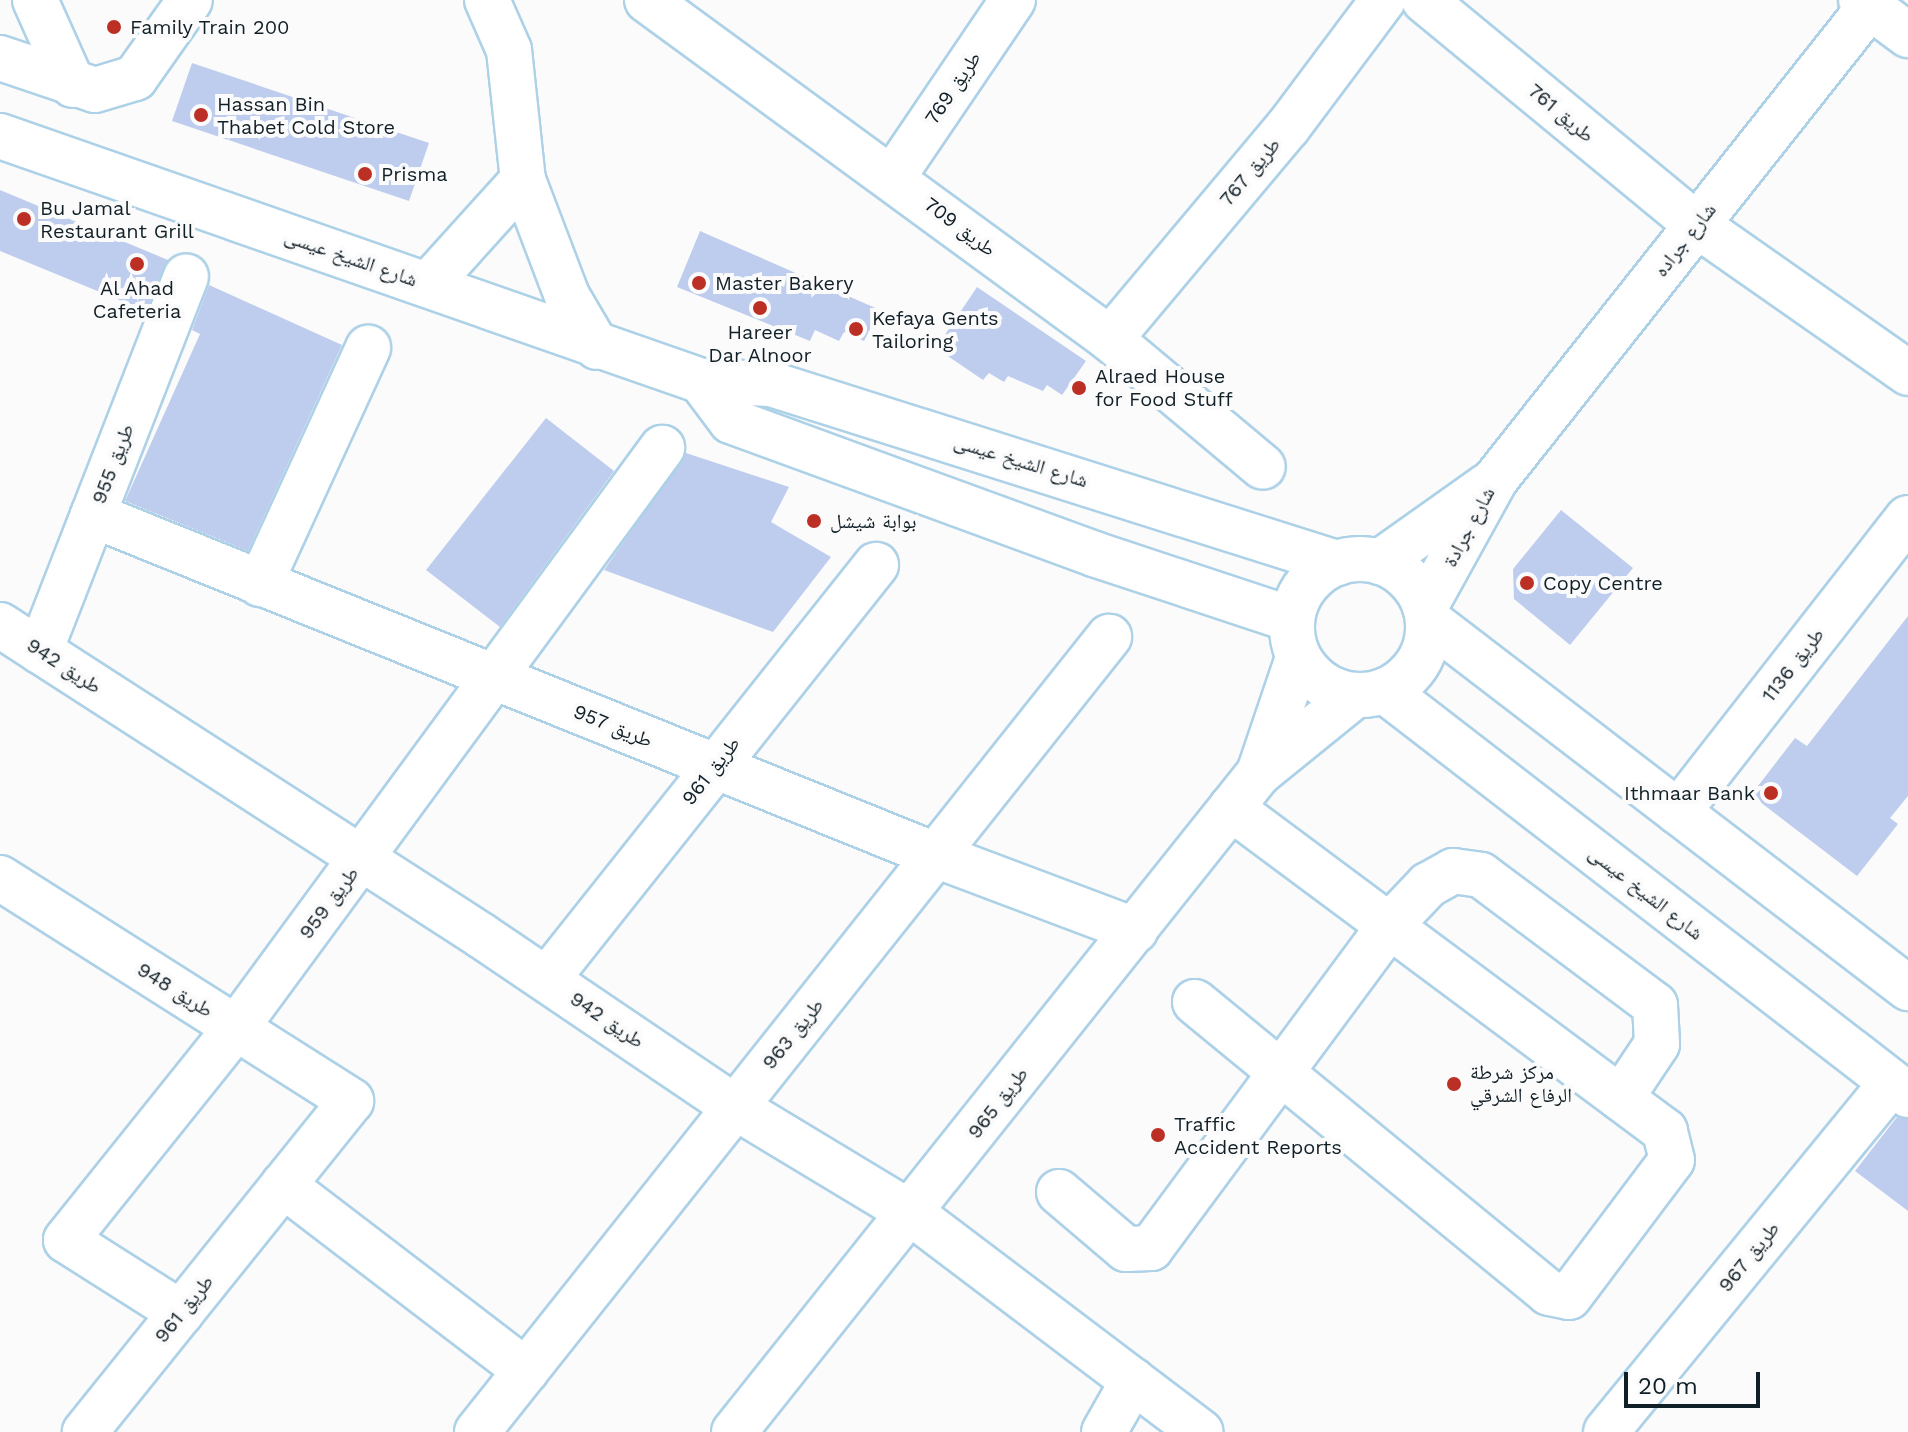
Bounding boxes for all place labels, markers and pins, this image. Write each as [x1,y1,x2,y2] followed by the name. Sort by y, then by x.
[130,15,291,39] place label: Family Train 200
[105,18,123,36] marker: Family Train 200
[217,92,395,139] place label: Hassan Bin Thabet Cold Store
[192,106,210,124] marker: Hassan Bin Thabet Cold Store
[381,162,448,186] place label: Prisma
[356,165,374,183] marker: Prisma
[40,196,194,243] place label: Bu Jamal Restaurant Grill
[15,210,33,228] marker: Bu Jamal Restaurant Grill
[128,255,146,273] marker: Al Ahad Cafeteria
[715,271,854,295] place label: Master Bakery
[690,274,708,292] marker: Master Bakery
[93,276,181,323] place label: Al Ahad Cafeteria
[751,299,769,317] marker: Hareer Dar Alnoor
[872,306,999,353] place label: Kefaya Gents Tailoring
[708,320,812,367] place label: Hareer Dar Alnoor
[847,320,865,338] marker: Kefaya Gents Tailoring
[1095,364,1233,411] place label: Alraed House for Food Stuff
[1070,379,1088,397] marker: Alraed House for Food Stuff
[830,509,916,533] place label: بوابة شيشل
[805,512,823,530] marker: بوابة شيشل
[1543,571,1663,595] place label: Copy Centre
[1518,574,1536,592] marker: Copy Centre
[1624,781,1755,805] place label: Ithmaar Bank
[1762,784,1780,802] marker: Ithmaar Bank
[1470,1060,1572,1107] place label: مركز شرطة الرفاع الشرقي
[1445,1075,1463,1093] marker: مركز شرطة الرفاع الشرقي
[1174,1112,1342,1159] place label: Traffic Accident Reports
[1149,1126,1167,1144] marker: Traffic Accident Reports

